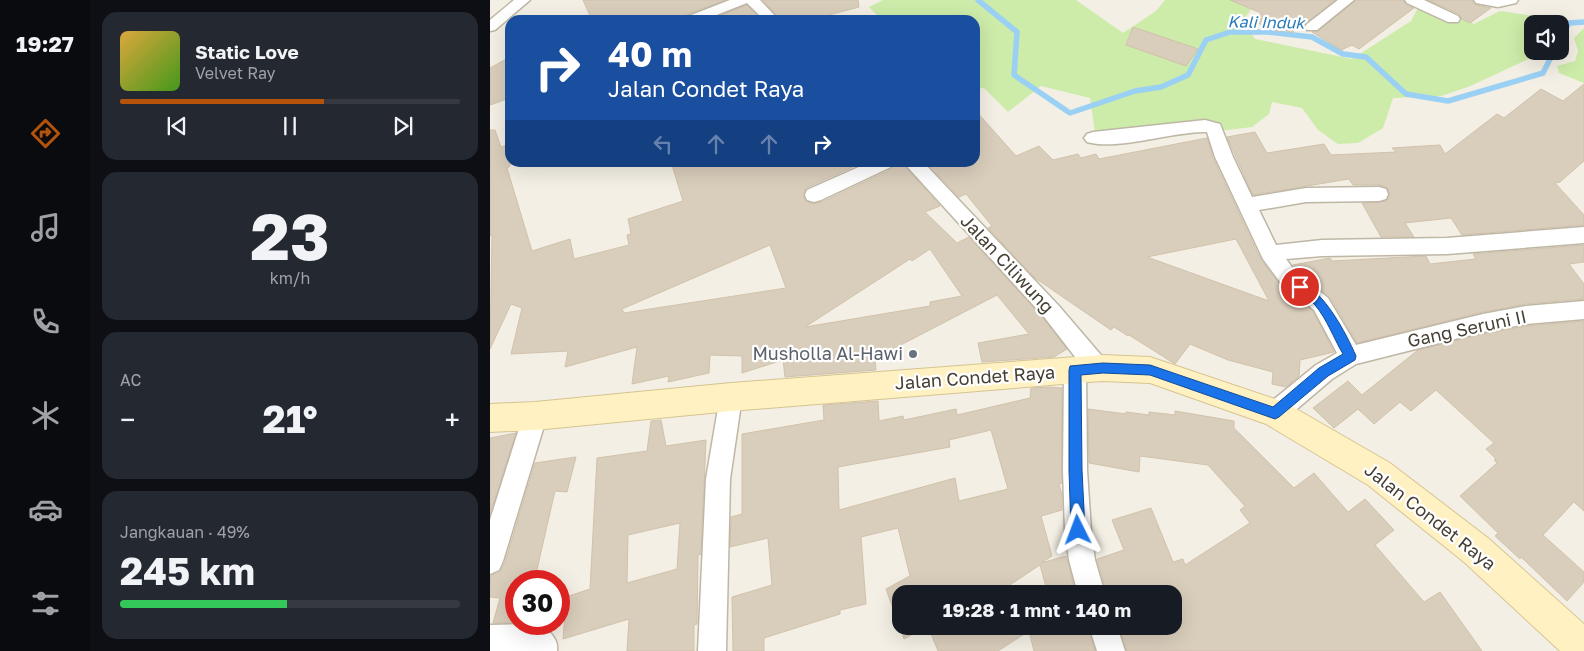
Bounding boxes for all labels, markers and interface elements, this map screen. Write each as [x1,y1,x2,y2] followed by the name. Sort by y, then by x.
[1227,11,1306,33] water label: Kali Induk
[1524,15,1569,60] map controls
[1524,15,1569,60] button: sound
[16,30,74,57] text: 19:27
[608,33,692,75] text: 40 m
[525,35,590,100] icon: right
[195,40,299,63] text: Static Love
[195,63,276,83] text: Velvet Ray
[608,75,804,102] text: Jalan Condet Raya
[163,112,191,140] icon: previous
[276,112,304,140] icon: pause
[389,112,417,140] icon: next
[28,116,63,151] icon: directions
[649,130,677,158] icon: left
[702,130,730,158] icon: ahead
[755,130,783,158] icon: ahead
[808,130,836,158] icon: right
[250,196,330,274] text: 23
[956,209,1059,317] street label: Jalan Ciliwung
[28,210,63,245] icon: music
[1279,266,1321,308] pin
[270,268,310,288] text: km/h
[1286,273,1314,301] icon: arrive
[28,304,63,339] icon: phone
[1405,305,1528,351] street label: Gang Seruni II
[752,342,903,364] place label: Musholla Al-Hawi
[907,348,919,360] marker: Musholla Al-Hawi
[894,360,1056,394] street label: Jalan Condet Raya
[120,370,141,390] text: AC
[263,396,318,441] text: 21°
[28,398,63,433] icon: climate
[120,403,135,436] text: −
[445,403,460,436] text: +
[1361,458,1501,574] street label: Jalan Condet Raya
[28,492,63,527] icon: car
[1051,503,1103,555] position arrow
[120,522,250,542] text: Jangkauan · 49%
[120,548,255,593] text: 245 km
[505,570,570,635] speed limit sign: 30
[28,586,63,621] icon: filters
[943,598,1131,621] text: 19:28 · 1 mnt · 140 m

